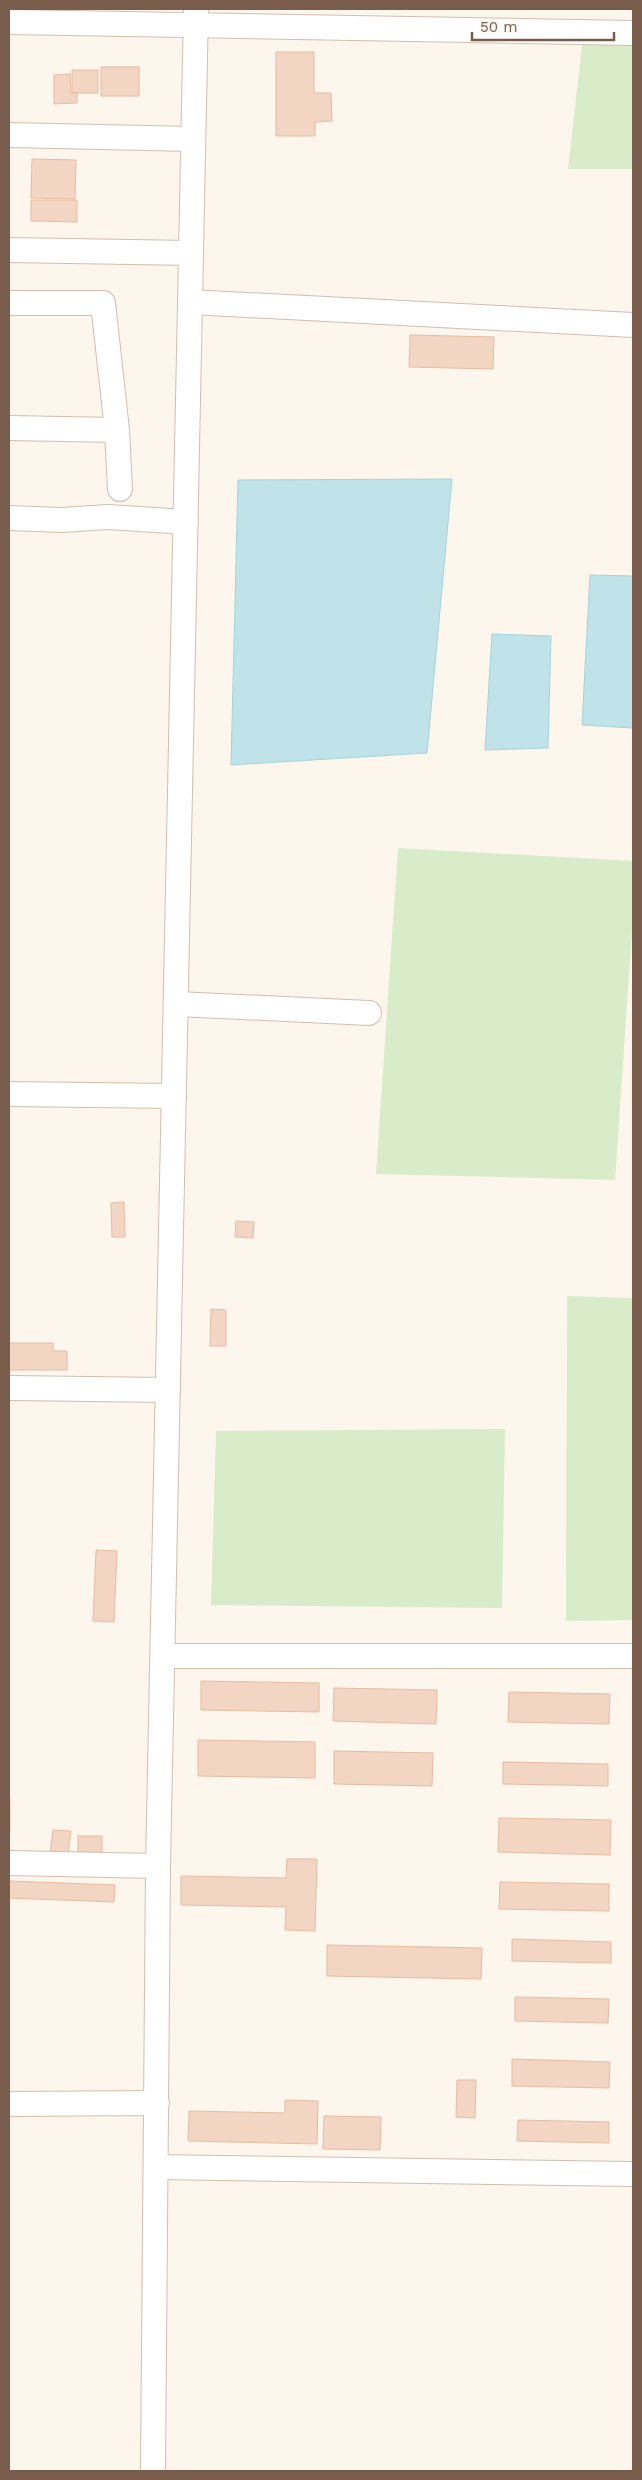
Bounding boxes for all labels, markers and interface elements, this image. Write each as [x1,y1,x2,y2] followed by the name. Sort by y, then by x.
[472,10,614,42] scale bar
[480,18,517,36] text: 50 m

